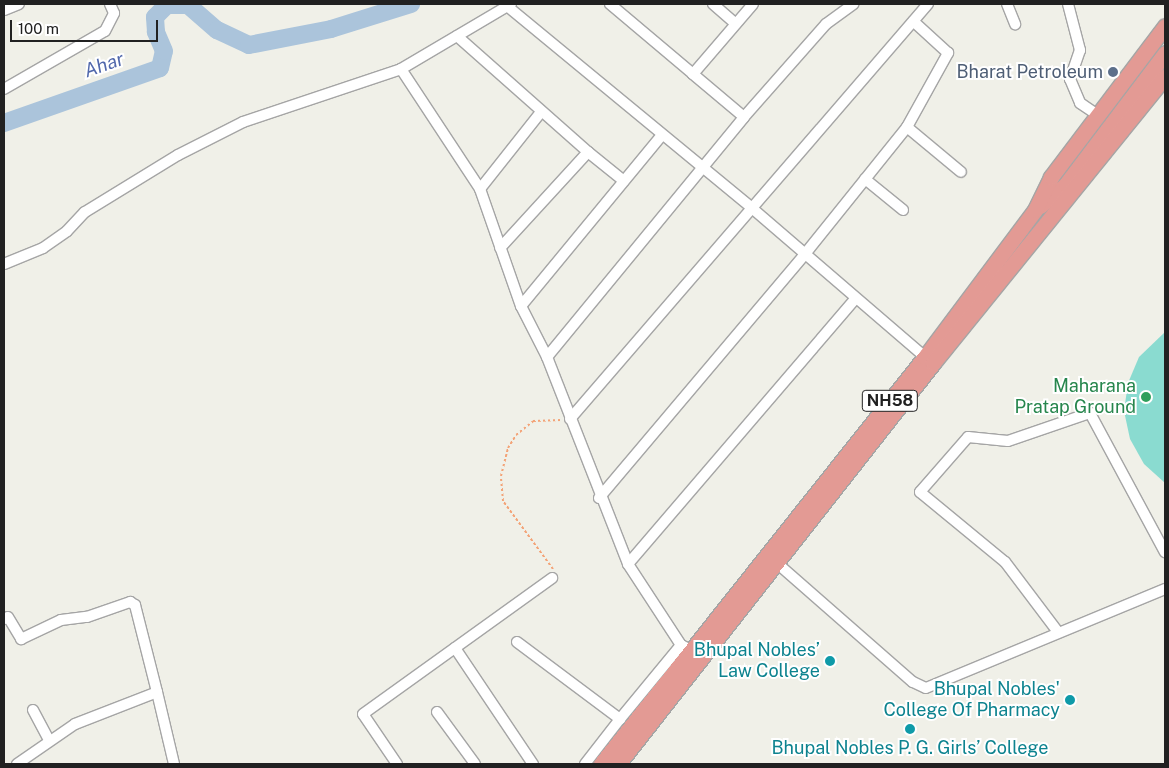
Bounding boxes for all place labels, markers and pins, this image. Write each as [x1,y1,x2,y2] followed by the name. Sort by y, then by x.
[957,61,1103,83] place label: Bharat Petroleum
[1107,66,1119,78] marker: Bharat Petroleum
[1014,376,1136,418] place label: Maharana Pratap Ground
[1140,391,1152,403] marker: Maharana Pratap Ground
[694,640,820,682] place label: Bhupal Nobles’ Law College
[824,655,836,667] marker: Bhupal Nobles’ Law College
[883,679,1060,722] place label: Bhupal Nobles' College Of Pharmacy
[1064,694,1076,706] marker: Bhupal Nobles' College Of Pharmacy
[904,723,916,735] marker: Bhupal Nobles P. G. Girls’ College
[771,737,1049,759] place label: Bhupal Nobles P. G. Girls’ College

